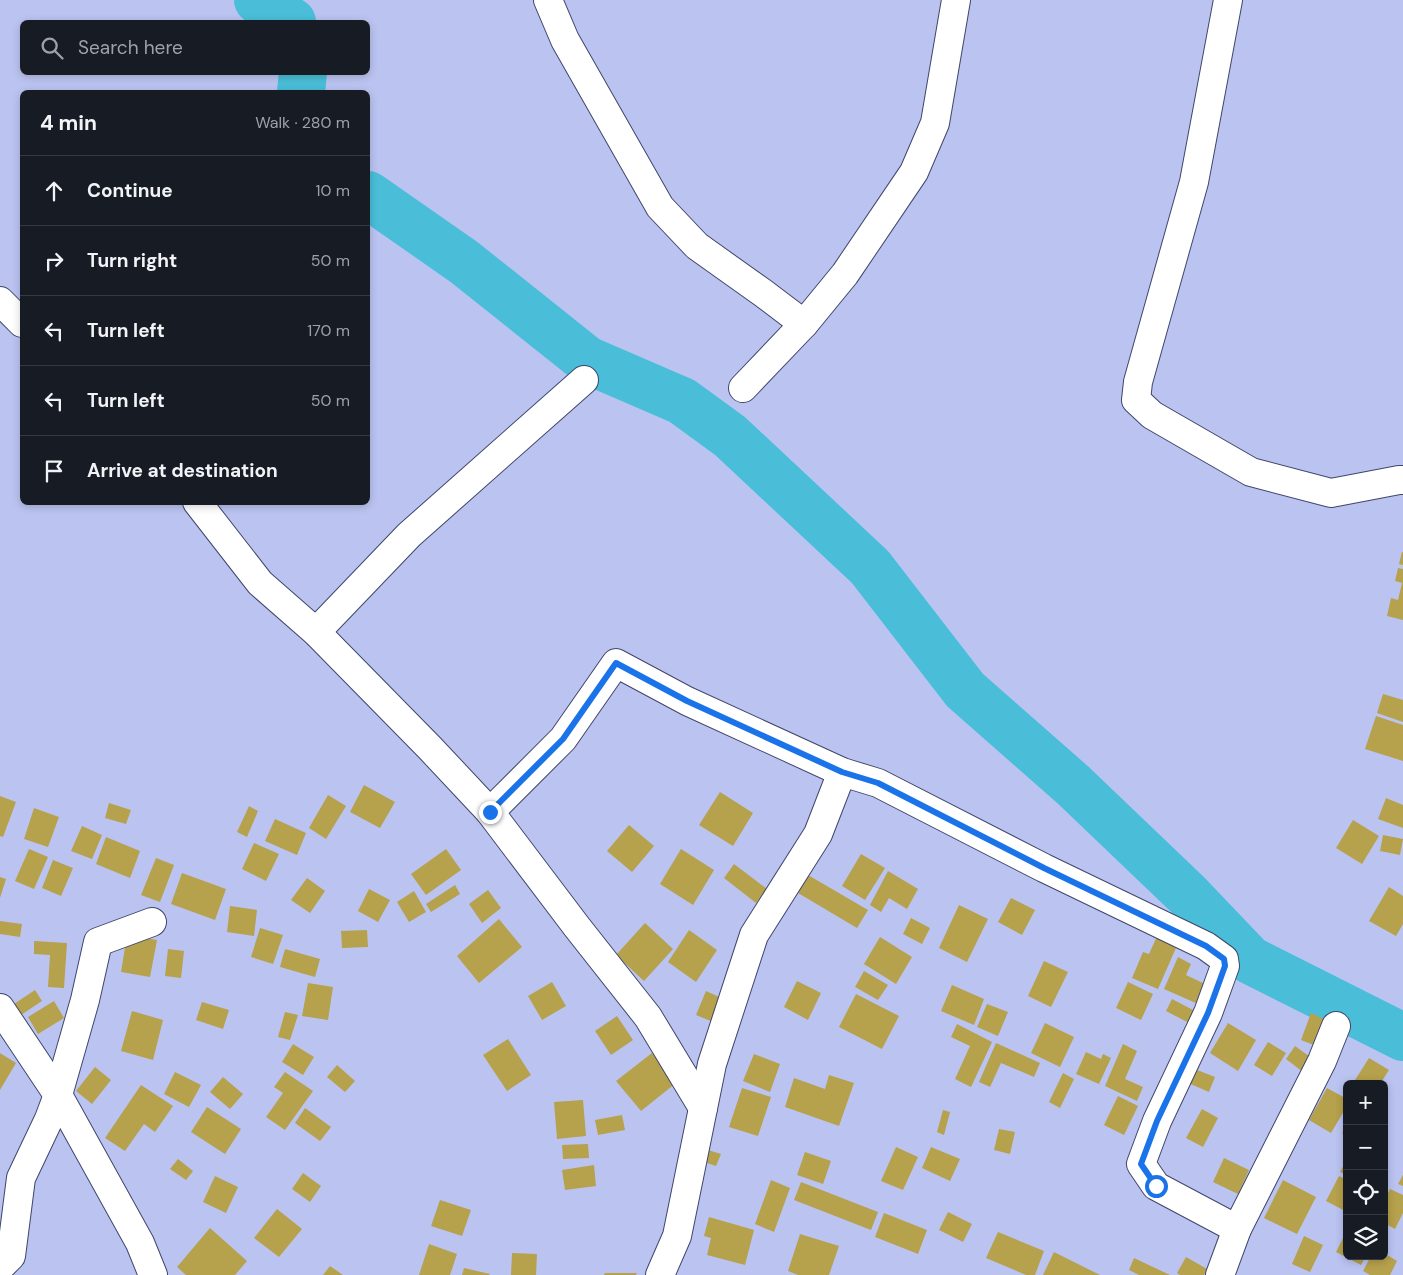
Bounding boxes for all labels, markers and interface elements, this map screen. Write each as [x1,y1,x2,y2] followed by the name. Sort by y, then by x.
[20,20,370,75] search box
[38,34,66,62] icon: search
[78,35,183,60] text: Search here
[40,109,97,137] text: 4 min
[255,112,350,133] text: Walk · 280 m
[40,177,68,205] icon: ahead
[87,178,173,203] text: Continue
[316,180,350,201] text: 10 m
[40,247,68,275] icon: right
[87,248,177,273] text: Turn right
[311,250,350,271] text: 50 m
[40,317,68,345] icon: left
[87,318,165,343] text: Turn left
[307,320,350,341] text: 170 m
[40,387,68,415] icon: left
[87,388,165,413] text: Turn left
[311,390,350,411] text: 50 m
[40,457,68,485] icon: arrive
[87,458,278,483] text: Arrive at destination
[479,801,502,824] route end
[1343,1080,1388,1260] map controls
[1343,1080,1388,1125] button: +
[1343,1125,1388,1170] button: −
[1343,1170,1388,1215] button: locate
[1145,1175,1168,1198] route start
[1343,1215,1388,1260] button: layers

